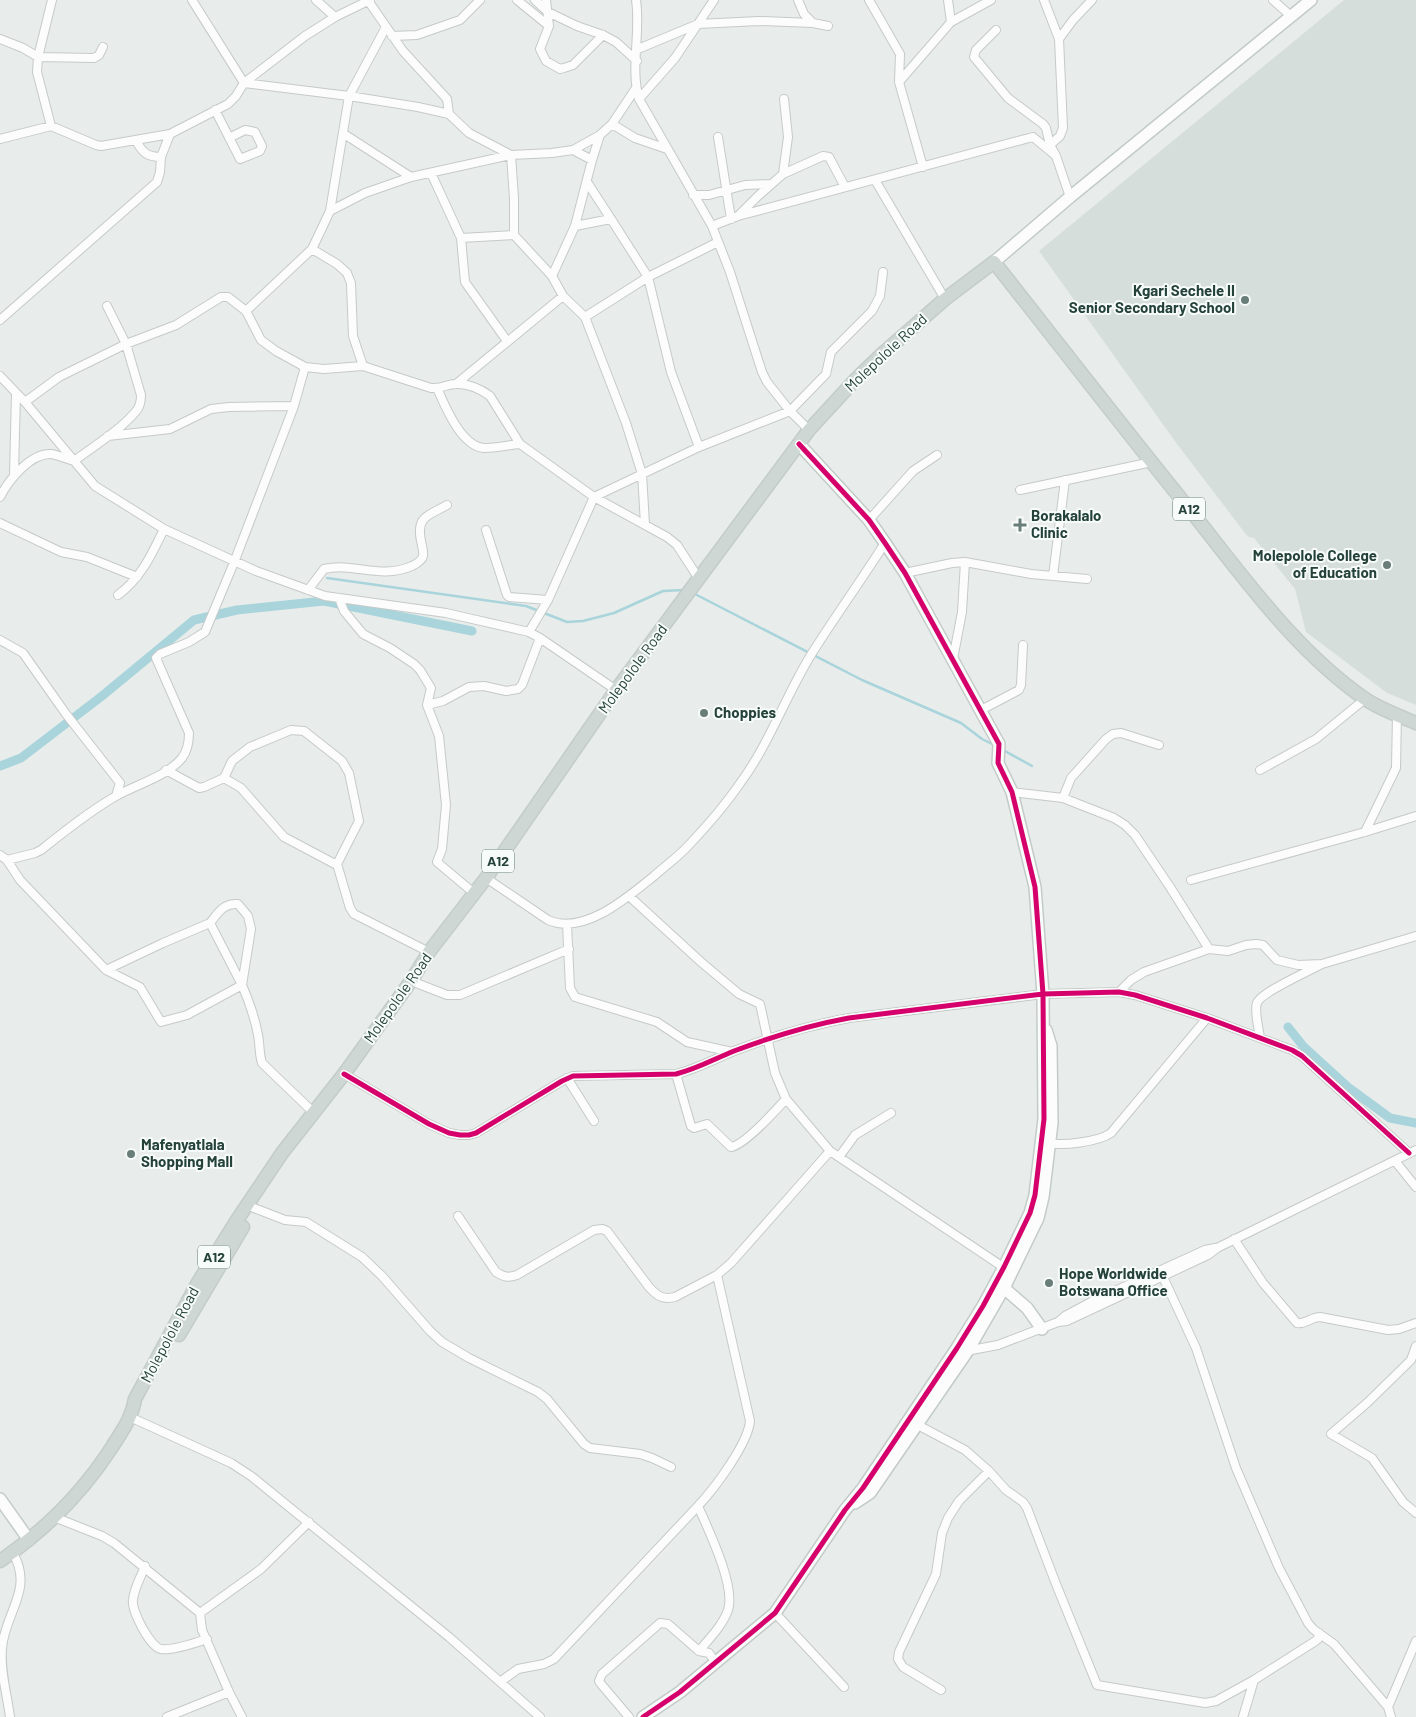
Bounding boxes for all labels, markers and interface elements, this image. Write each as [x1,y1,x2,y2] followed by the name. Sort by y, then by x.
[1069,281,1235,316] place label: Kgari Sechele II Senior Secondary School
[1239,294,1251,306] marker: Kgari Sechele II Senior Secondary School
[840,310,930,395] street label: Molepolole Road
[1173,498,1205,520] road number: A12
[1031,506,1101,541] place label: Borakalalo Clinic
[1013,518,1027,532] marker: Borakalalo Clinic
[1253,546,1377,581] place label: Molepolole College of Education
[1381,559,1393,571] marker: Molepolole College of Education
[594,620,671,717] street label: Molepolole Road
[714,703,777,721] place label: Choppies
[698,707,710,719] marker: Choppies
[482,849,514,872] road number: A12
[359,949,435,1046] street label: Molepolole Road
[141,1135,233,1170] place label: Mafenyatlala Shopping Mall
[125,1148,137,1160] marker: Mafenyatlala Shopping Mall
[198,1246,230,1268] road number: A12
[1059,1264,1168,1299] place label: Hope Worldwide Botswana Office
[1043,1277,1055,1289] marker: Hope Worldwide Botswana Office
[136,1284,202,1386] street label: Molepolole Road

